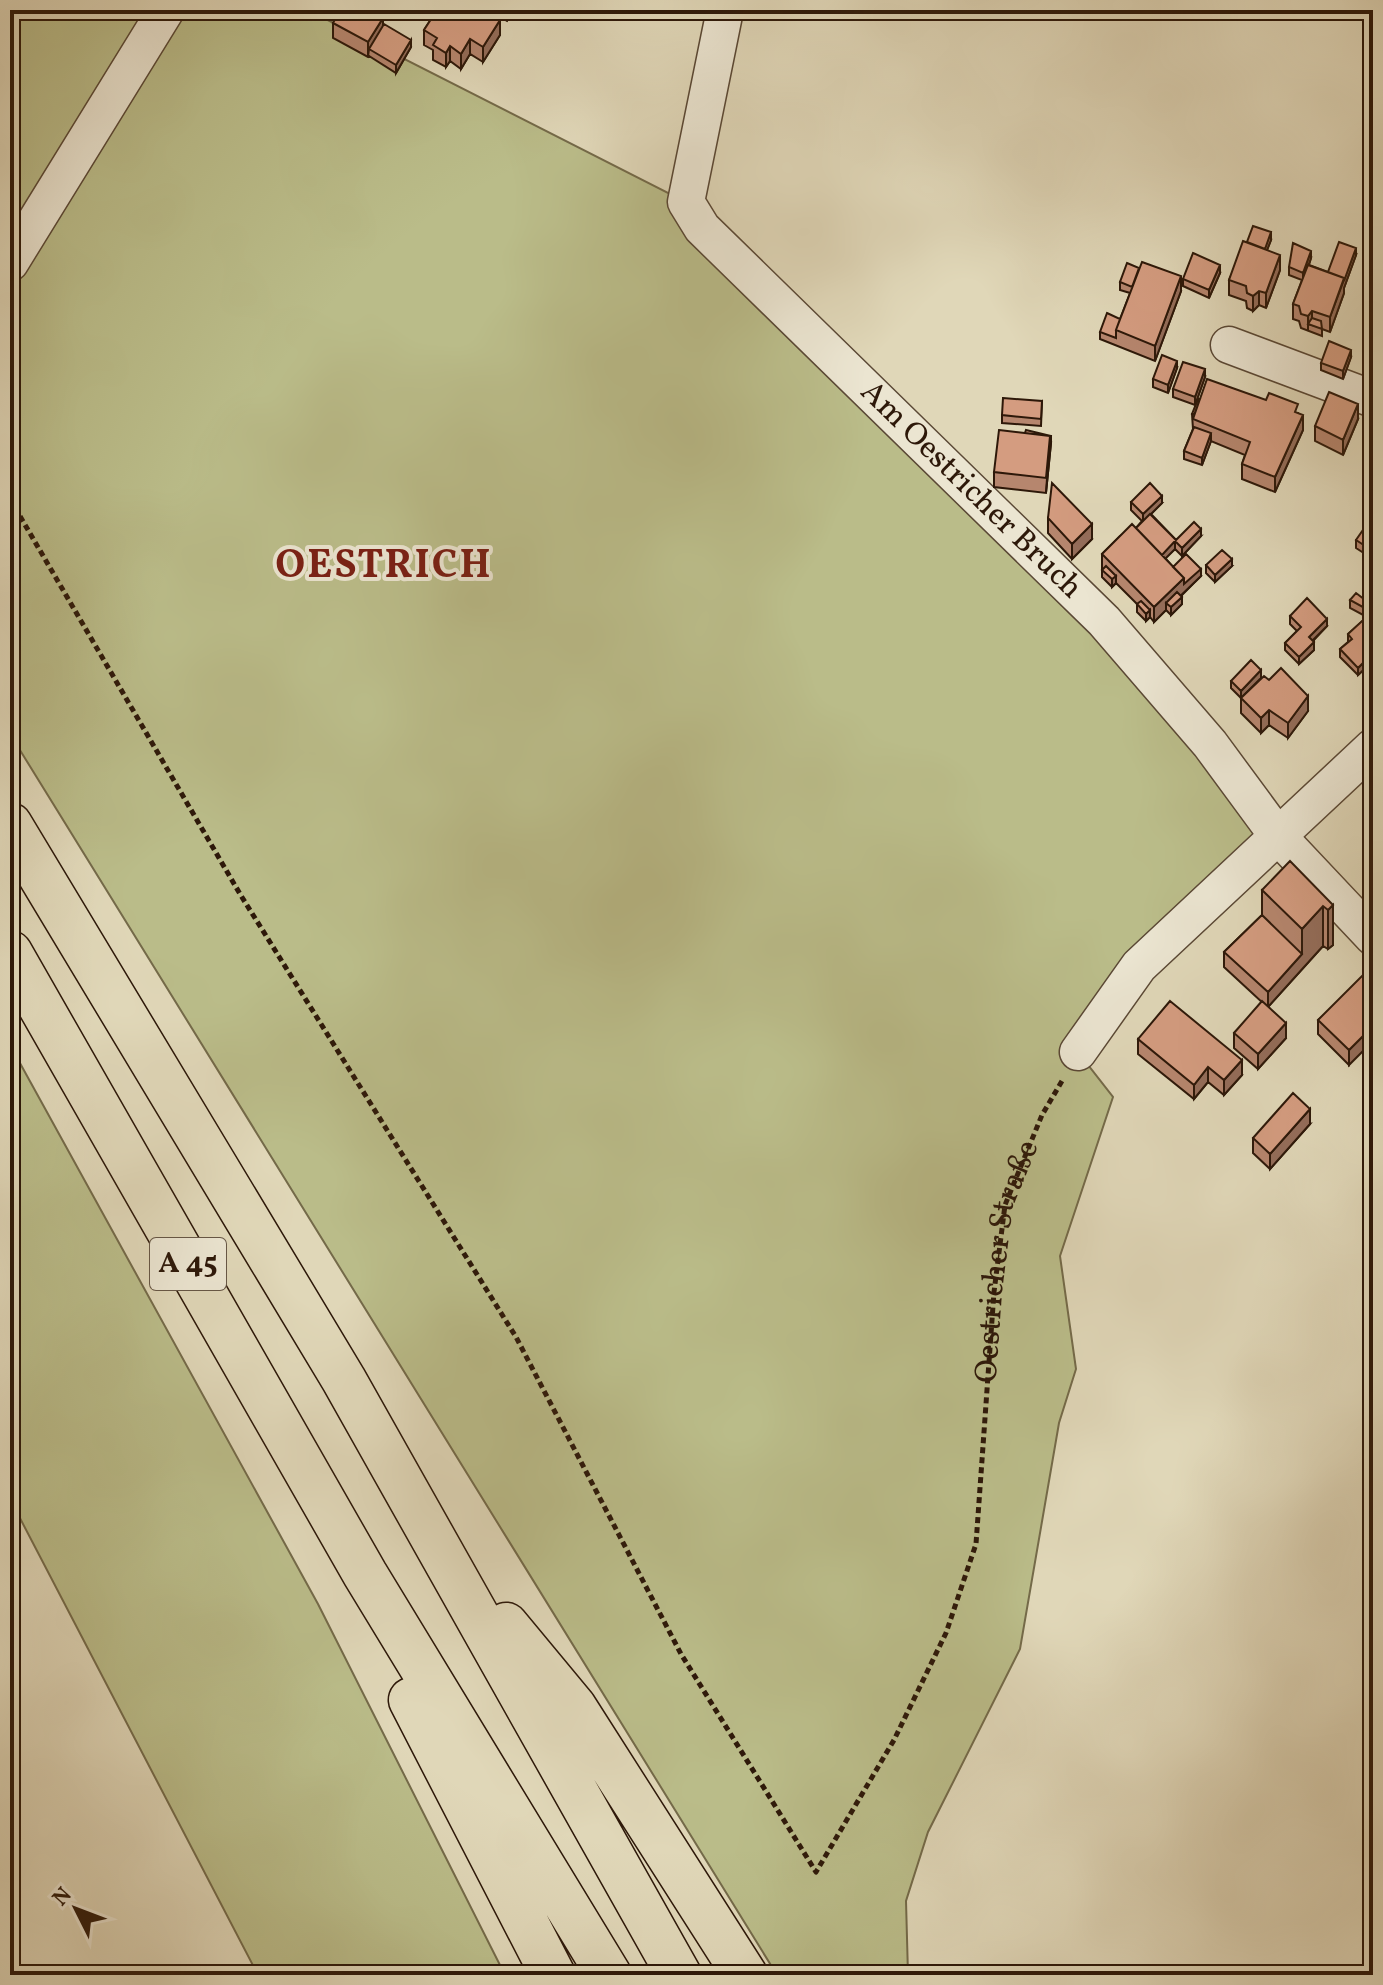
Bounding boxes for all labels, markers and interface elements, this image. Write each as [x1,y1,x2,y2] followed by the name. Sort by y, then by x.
[850,372,1092,610] street label: Am Oestricher Bruch
[275,539,493,595] district label: OESTRICH
[966,1134,1051,1384] street label: Oestricher Straße
[150,1238,226,1290] road number: A 45
[36,1869,116,1949] north arrow
[46,1881,80,1914] text: N

